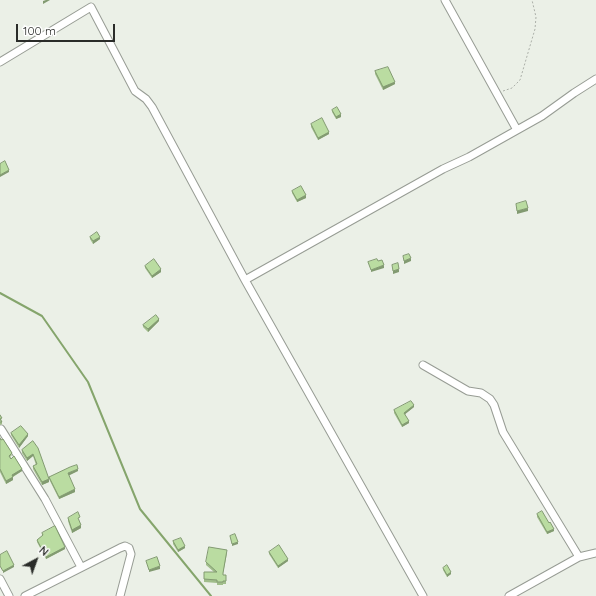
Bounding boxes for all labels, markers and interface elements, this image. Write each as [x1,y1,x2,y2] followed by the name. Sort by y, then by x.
[18,16,117,42] scale bar
[23,23,56,38] text: 100 m
[16,540,56,580] north arrow
[36,543,52,559] text: N

